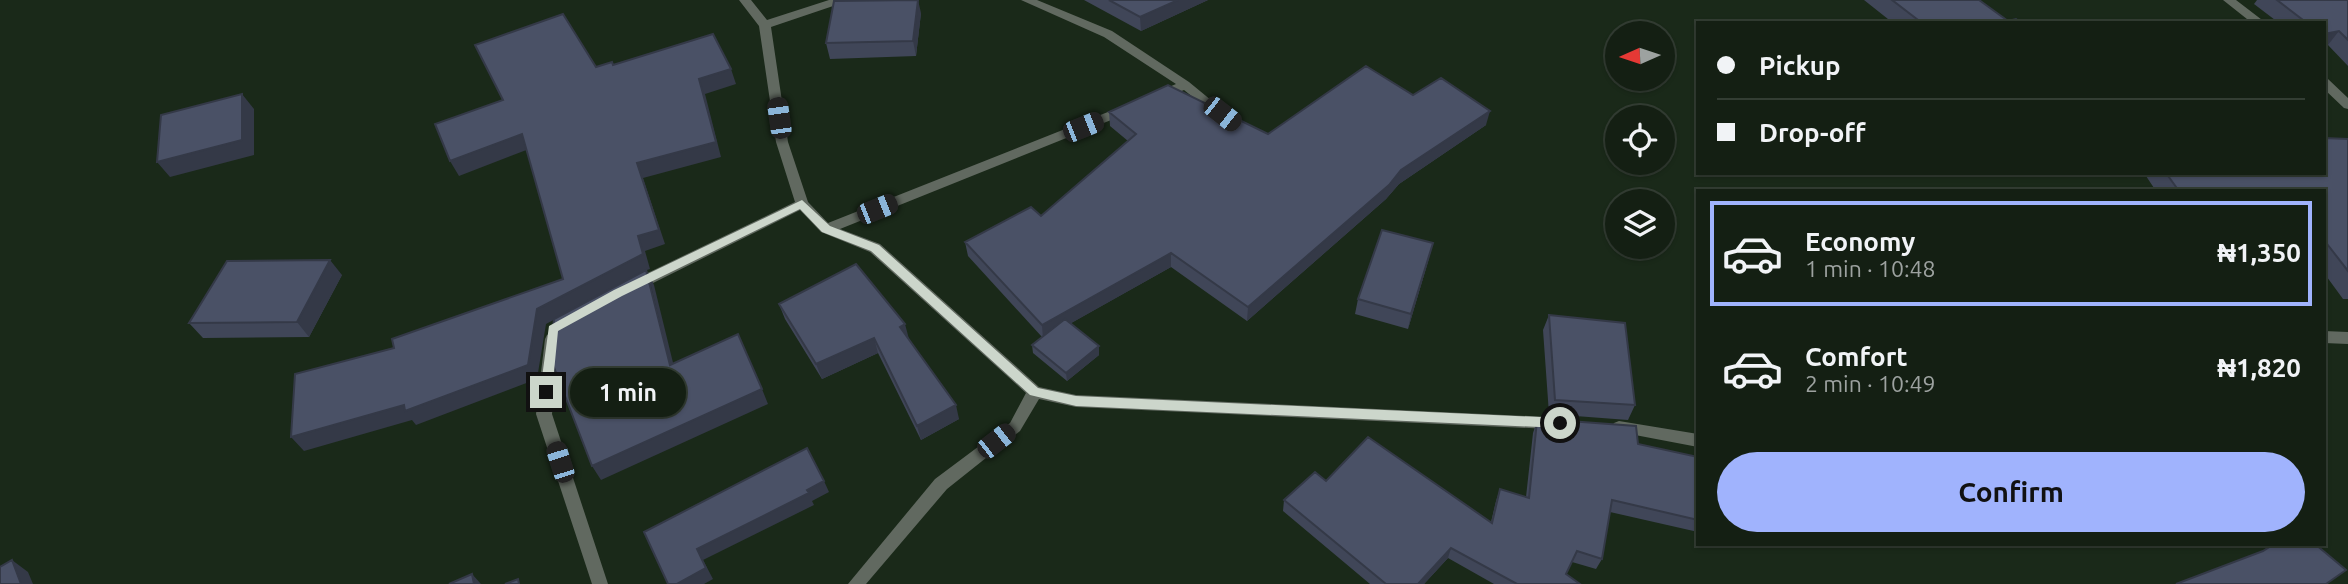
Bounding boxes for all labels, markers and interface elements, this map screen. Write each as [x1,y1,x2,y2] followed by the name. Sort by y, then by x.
[1605,21,1675,91] north arrow
[1605,21,1675,259] map controls
[1759,51,1841,80] text: Pickup
[1199,93,1246,135] car
[766,96,793,140] car
[1605,105,1675,175] button: locate
[1060,109,1107,145] car
[1759,118,1866,147] text: Drop-off
[1605,189,1675,259] button: layers
[854,191,901,227] car
[1721,222,1784,285] icon: car
[1805,227,1915,256] text: Economy
[2217,238,2301,267] text: ₦1,350
[1805,256,1936,281] text: 1 min · 10:48
[1721,337,1784,400] icon: car
[1805,342,1908,371] text: Comfort
[2217,353,2301,382] text: ₦1,820
[570,368,686,416] callout: 1 min
[1805,371,1936,396] text: 2 min · 10:49
[530,376,562,408] route end
[599,380,657,405] text: 1 min
[1544,407,1576,439] route start
[973,420,1020,462] car
[544,439,577,485] car
[1717,452,2305,532] button: Confirm

